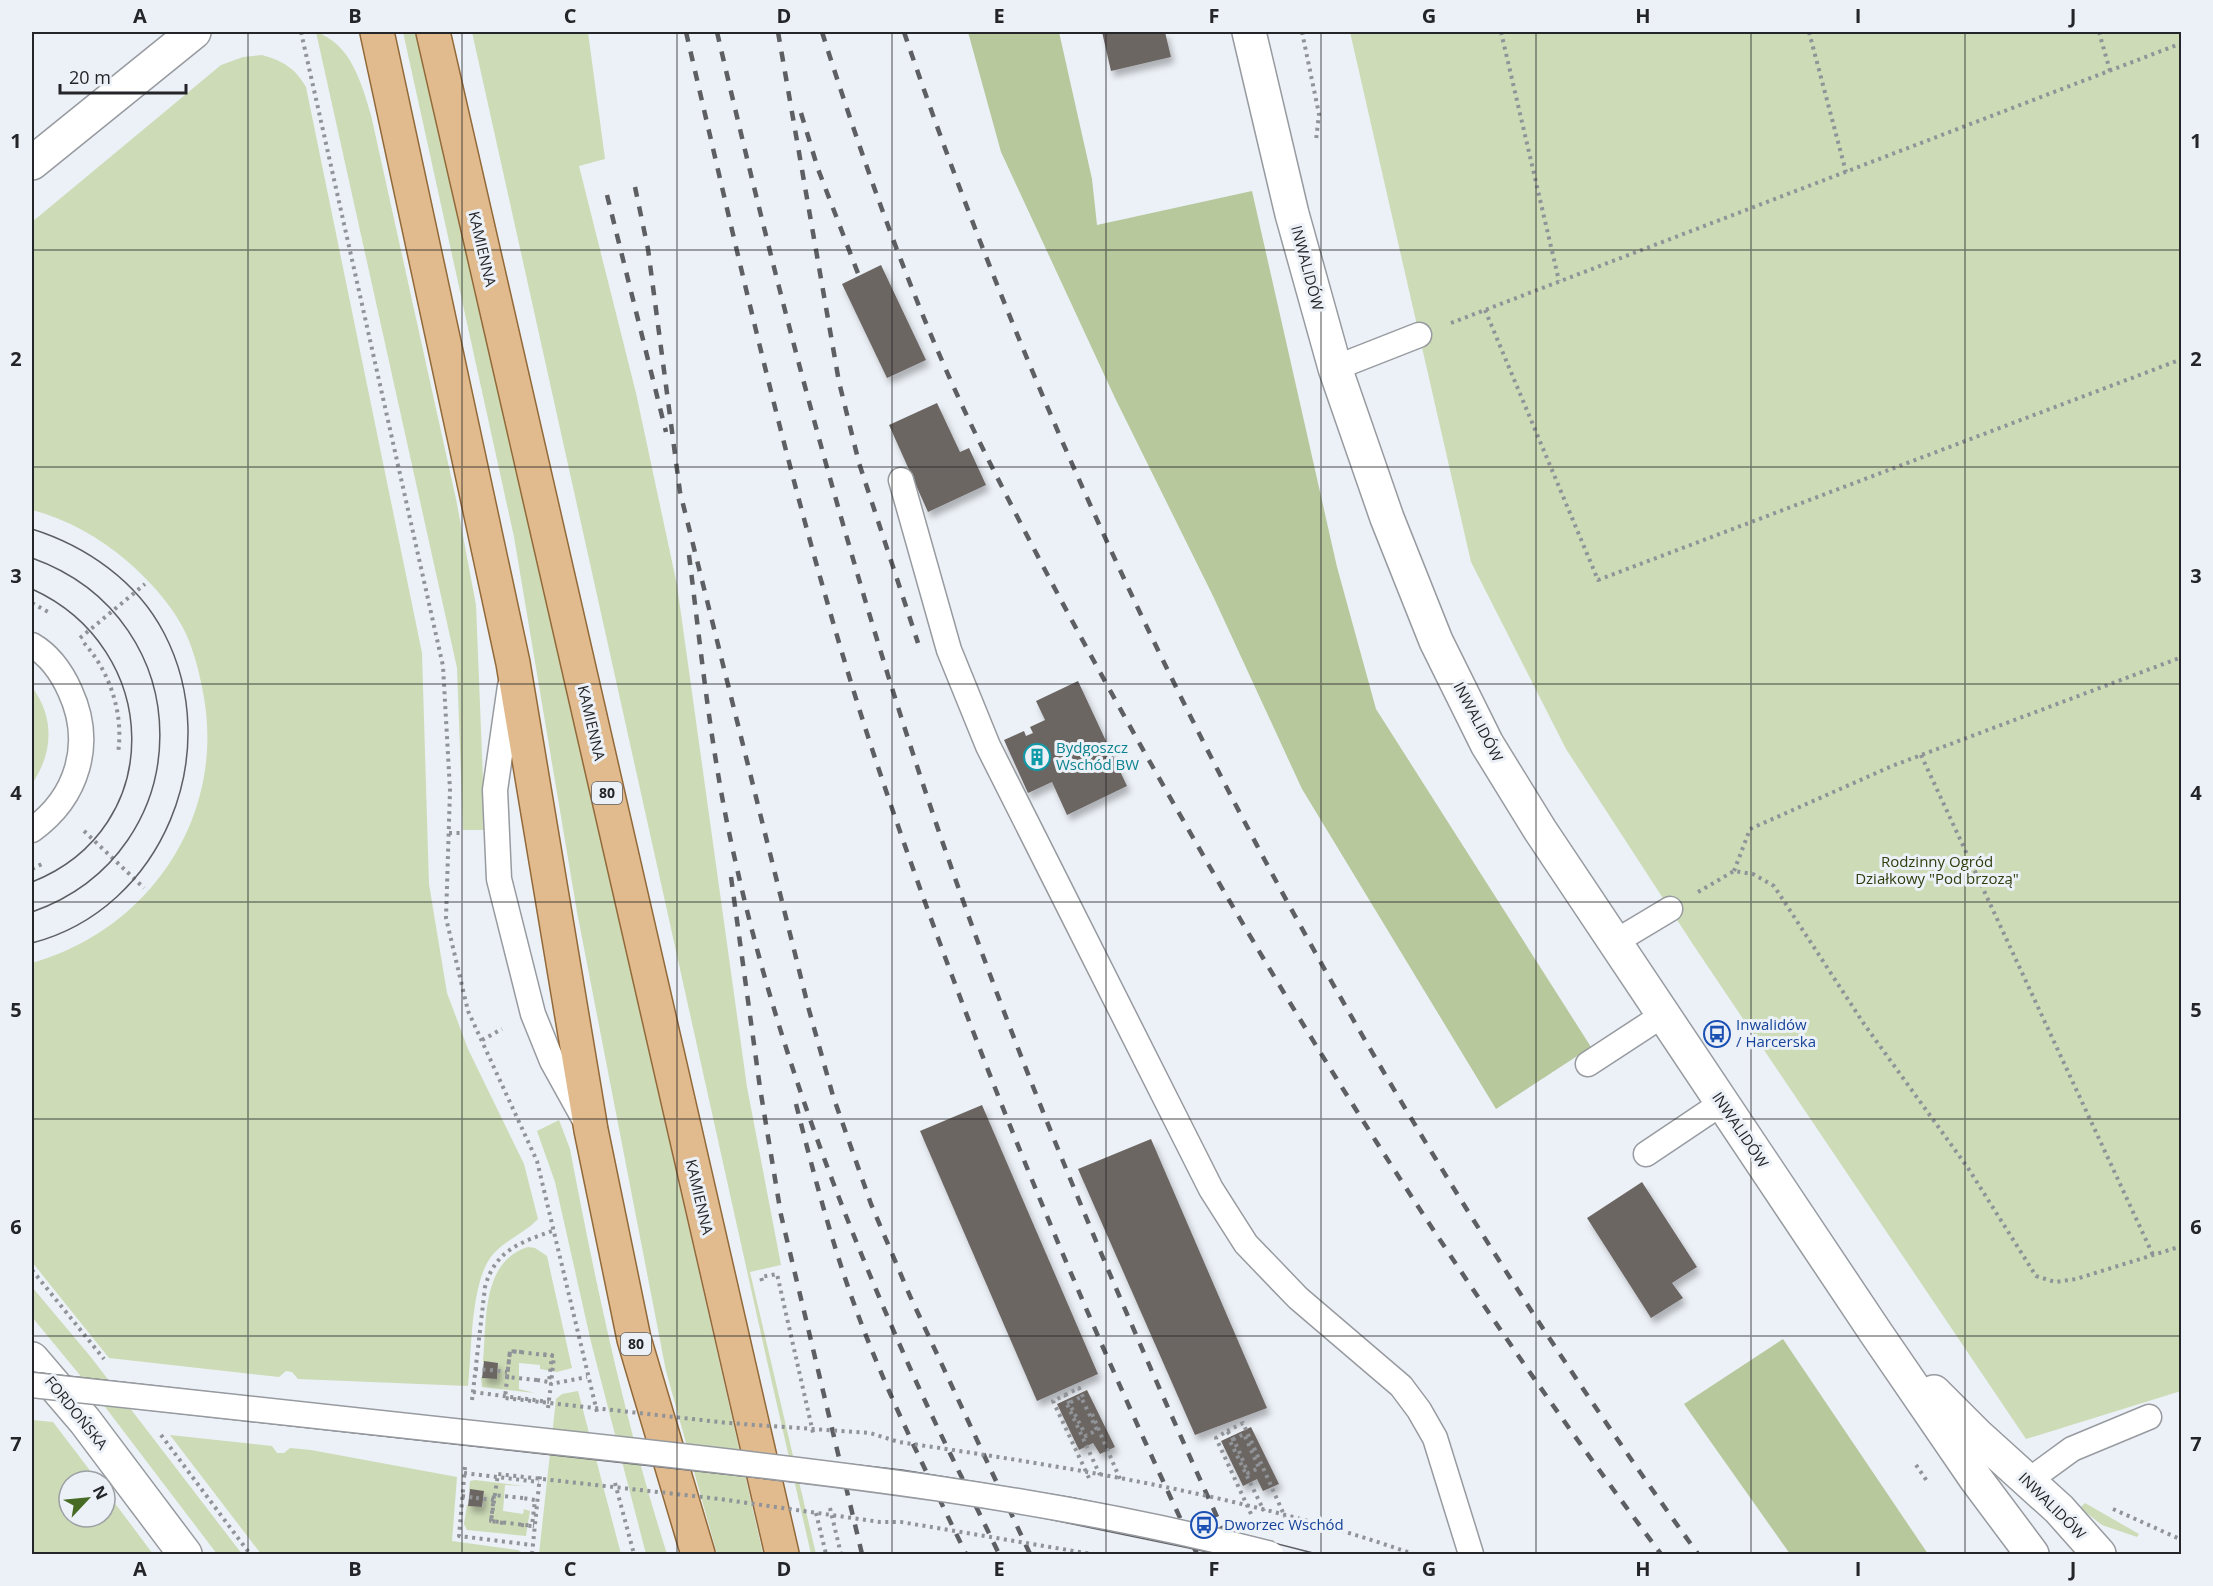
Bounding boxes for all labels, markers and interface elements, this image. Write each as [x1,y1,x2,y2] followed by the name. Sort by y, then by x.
[133,2,147,29] text: A
[348,2,362,29] text: B
[564,2,577,29] text: C
[777,2,791,29] text: D
[993,2,1005,29] text: E
[1209,2,1219,29] text: F
[1422,2,1436,29] text: G
[1635,2,1651,29] text: H
[1855,2,1861,29] text: I
[2068,2,2076,29] text: J
[60,57,186,95] scale bar
[69,65,111,89] text: 20 m
[10,127,22,154] text: 1
[2190,127,2202,154] text: 1
[465,209,501,289] street label: KAMIENNA
[1287,223,1329,313] street label: INWALIDÓW
[10,345,22,372] text: 2
[2190,345,2202,372] text: 2
[10,562,22,589] text: 3
[2190,562,2202,589] text: 3
[1450,678,1508,765] street label: INWALIDÓW
[574,683,610,763] street label: KAMIENNA
[1056,737,1139,774] place label: Bydgoszcz Wschód BW
[1022,742,1052,772] building icon: Bydgoszcz Wschód BW
[10,779,22,806] text: 4
[2190,779,2202,806] text: 4
[592,782,622,804] road number: 80
[1855,851,2019,888] park label: Rodzinny Ogród Działkowy "Pod brzozą"
[10,996,22,1023] text: 5
[2190,996,2202,1023] text: 5
[1736,1014,1816,1051] place label: Inwalidów / Harcerska
[1702,1019,1732,1049] bus stop icon: Inwalidów / Harcerska
[1708,1088,1774,1171] street label: INWALIDÓW
[682,1157,718,1237] street label: KAMIENNA
[10,1213,22,1240] text: 6
[2190,1213,2202,1240] text: 6
[621,1333,651,1355] road number: 80
[41,1371,113,1454] street label: FORDOŃSKA
[10,1430,22,1457] text: 7
[2190,1430,2202,1457] text: 7
[2015,1467,2091,1543] street label: INWALIDÓW
[57,1469,117,1529] north arrow
[88,1482,113,1503] text: N
[1189,1510,1219,1540] bus stop icon: Dworzec Wschód
[1224,1514,1344,1534] place label: Dworzec Wschód
[133,1555,147,1582] text: A
[348,1555,362,1582] text: B
[564,1555,577,1582] text: C
[777,1555,791,1582] text: D
[993,1555,1005,1582] text: E
[1209,1555,1219,1582] text: F
[1422,1555,1436,1582] text: G
[1635,1555,1651,1582] text: H
[1855,1555,1861,1582] text: I
[2068,1555,2076,1582] text: J

